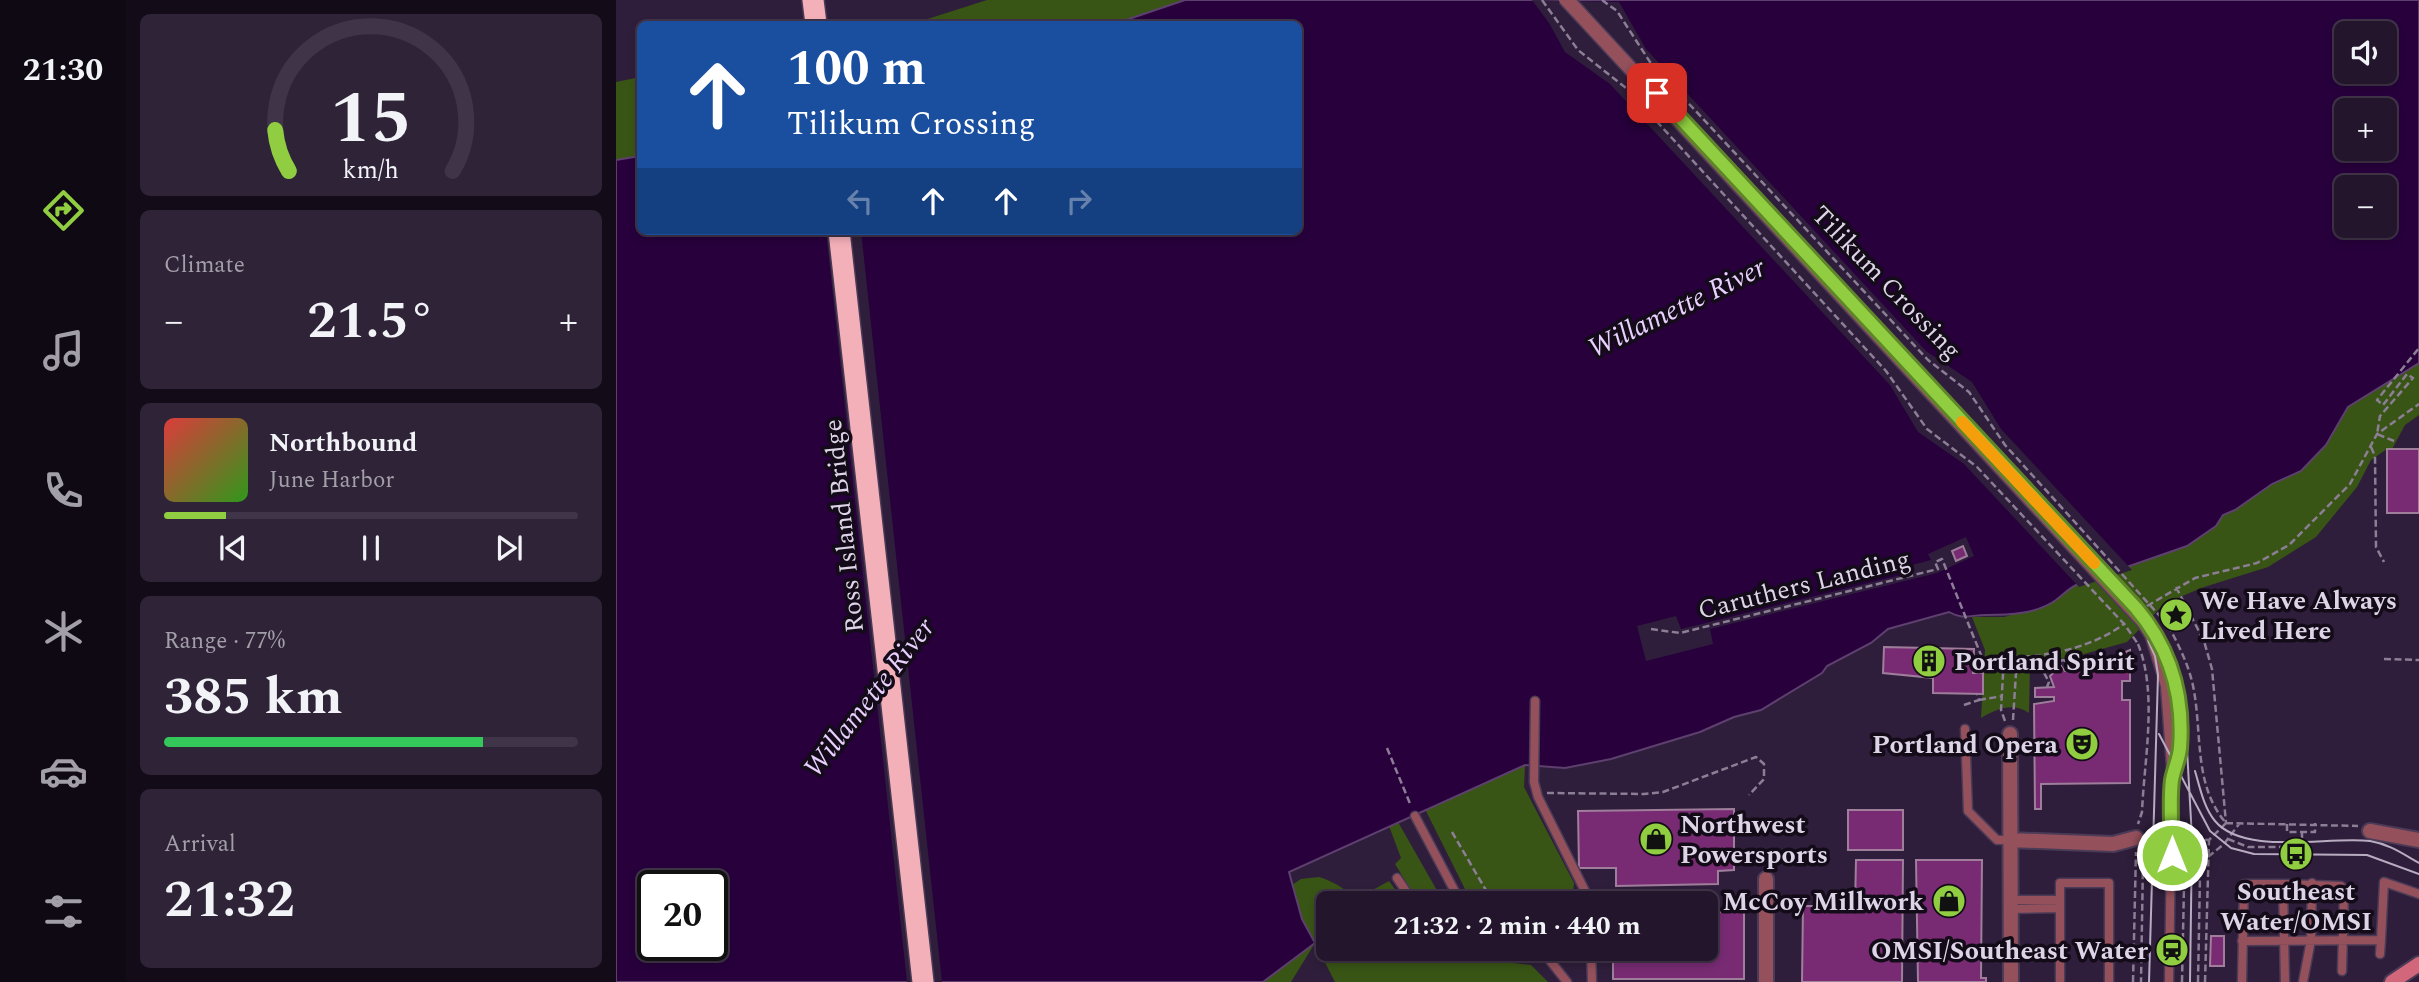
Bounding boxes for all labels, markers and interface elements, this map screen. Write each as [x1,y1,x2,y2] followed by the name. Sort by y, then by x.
[2334,21,2397,238] map controls
[2334,21,2397,84] button: sound
[787,32,926,107] text: 100 m
[23,46,103,95] text: 21:30
[672,49,763,140] icon: ahead
[1627,63,1687,123] pin
[330,64,412,175] text: 15
[1638,74,1676,112] icon: arrive
[2334,98,2397,161] button: +
[787,100,1036,149] text: Tilikum Crossing
[343,152,399,190] text: km/h
[2334,175,2397,238] button: −
[841,182,879,220] icon: left
[914,182,952,220] icon: ahead
[987,182,1025,220] icon: ahead
[1060,182,1098,220] icon: right
[39,186,88,235] icon: directions
[1802,196,1971,369] street label: Tilikum Crossing
[1580,247,1773,370] water label: Willamette River
[164,248,245,283] text: Climate
[307,282,435,361] text: 21.5°
[164,293,183,351] text: −
[559,293,578,351] text: +
[39,326,88,375] icon: music
[813,417,875,635] street label: Ross Island Bridge
[269,423,417,463] text: Northbound
[269,463,394,498] text: June Harbor
[39,466,88,515] icon: phone
[214,529,252,567] icon: previous
[352,529,390,567] icon: pause
[490,529,528,567] icon: next
[1694,539,1915,631] street label: Caruthers Landing
[2200,581,2397,651] place label: We Have Always Lived Here
[2157,596,2195,634] place icon: We Have Always Lived Here
[39,607,88,656] icon: climate
[793,608,946,787] water label: Willamette River
[164,624,285,659] text: Range · 77%
[1910,642,1948,680] building icon: Portland Spirit
[1954,642,2135,682] place label: Portland Spirit
[164,658,343,737] text: 385 km
[1872,725,2059,765] place label: Portland Opera
[2063,725,2101,763] theatre icon: Portland Opera
[39,747,88,796] icon: car
[1680,805,1828,875] place label: Northwest Powersports
[2135,818,2209,892] position arrow
[1637,820,1675,858] shop icon: Northwest Powersports
[164,827,236,862] text: Arrival
[2277,835,2315,873] bus stop icon: Southeast Water/OMSI
[164,861,295,940] text: 21:32
[637,870,728,961] speed limit sign: 20
[2220,872,2372,942] place label: Southeast Water/OMSI
[1722,882,1924,922] place label: McCoy Millwork
[1930,882,1968,920] shop icon: McCoy Millwork
[39,887,88,936] icon: filters
[1393,906,1641,946] text: 21:32 · 2 min · 440 m
[1871,931,2149,971] place label: OMSI/Southeast Water
[2153,931,2191,969] station icon: OMSI/Southeast Water

